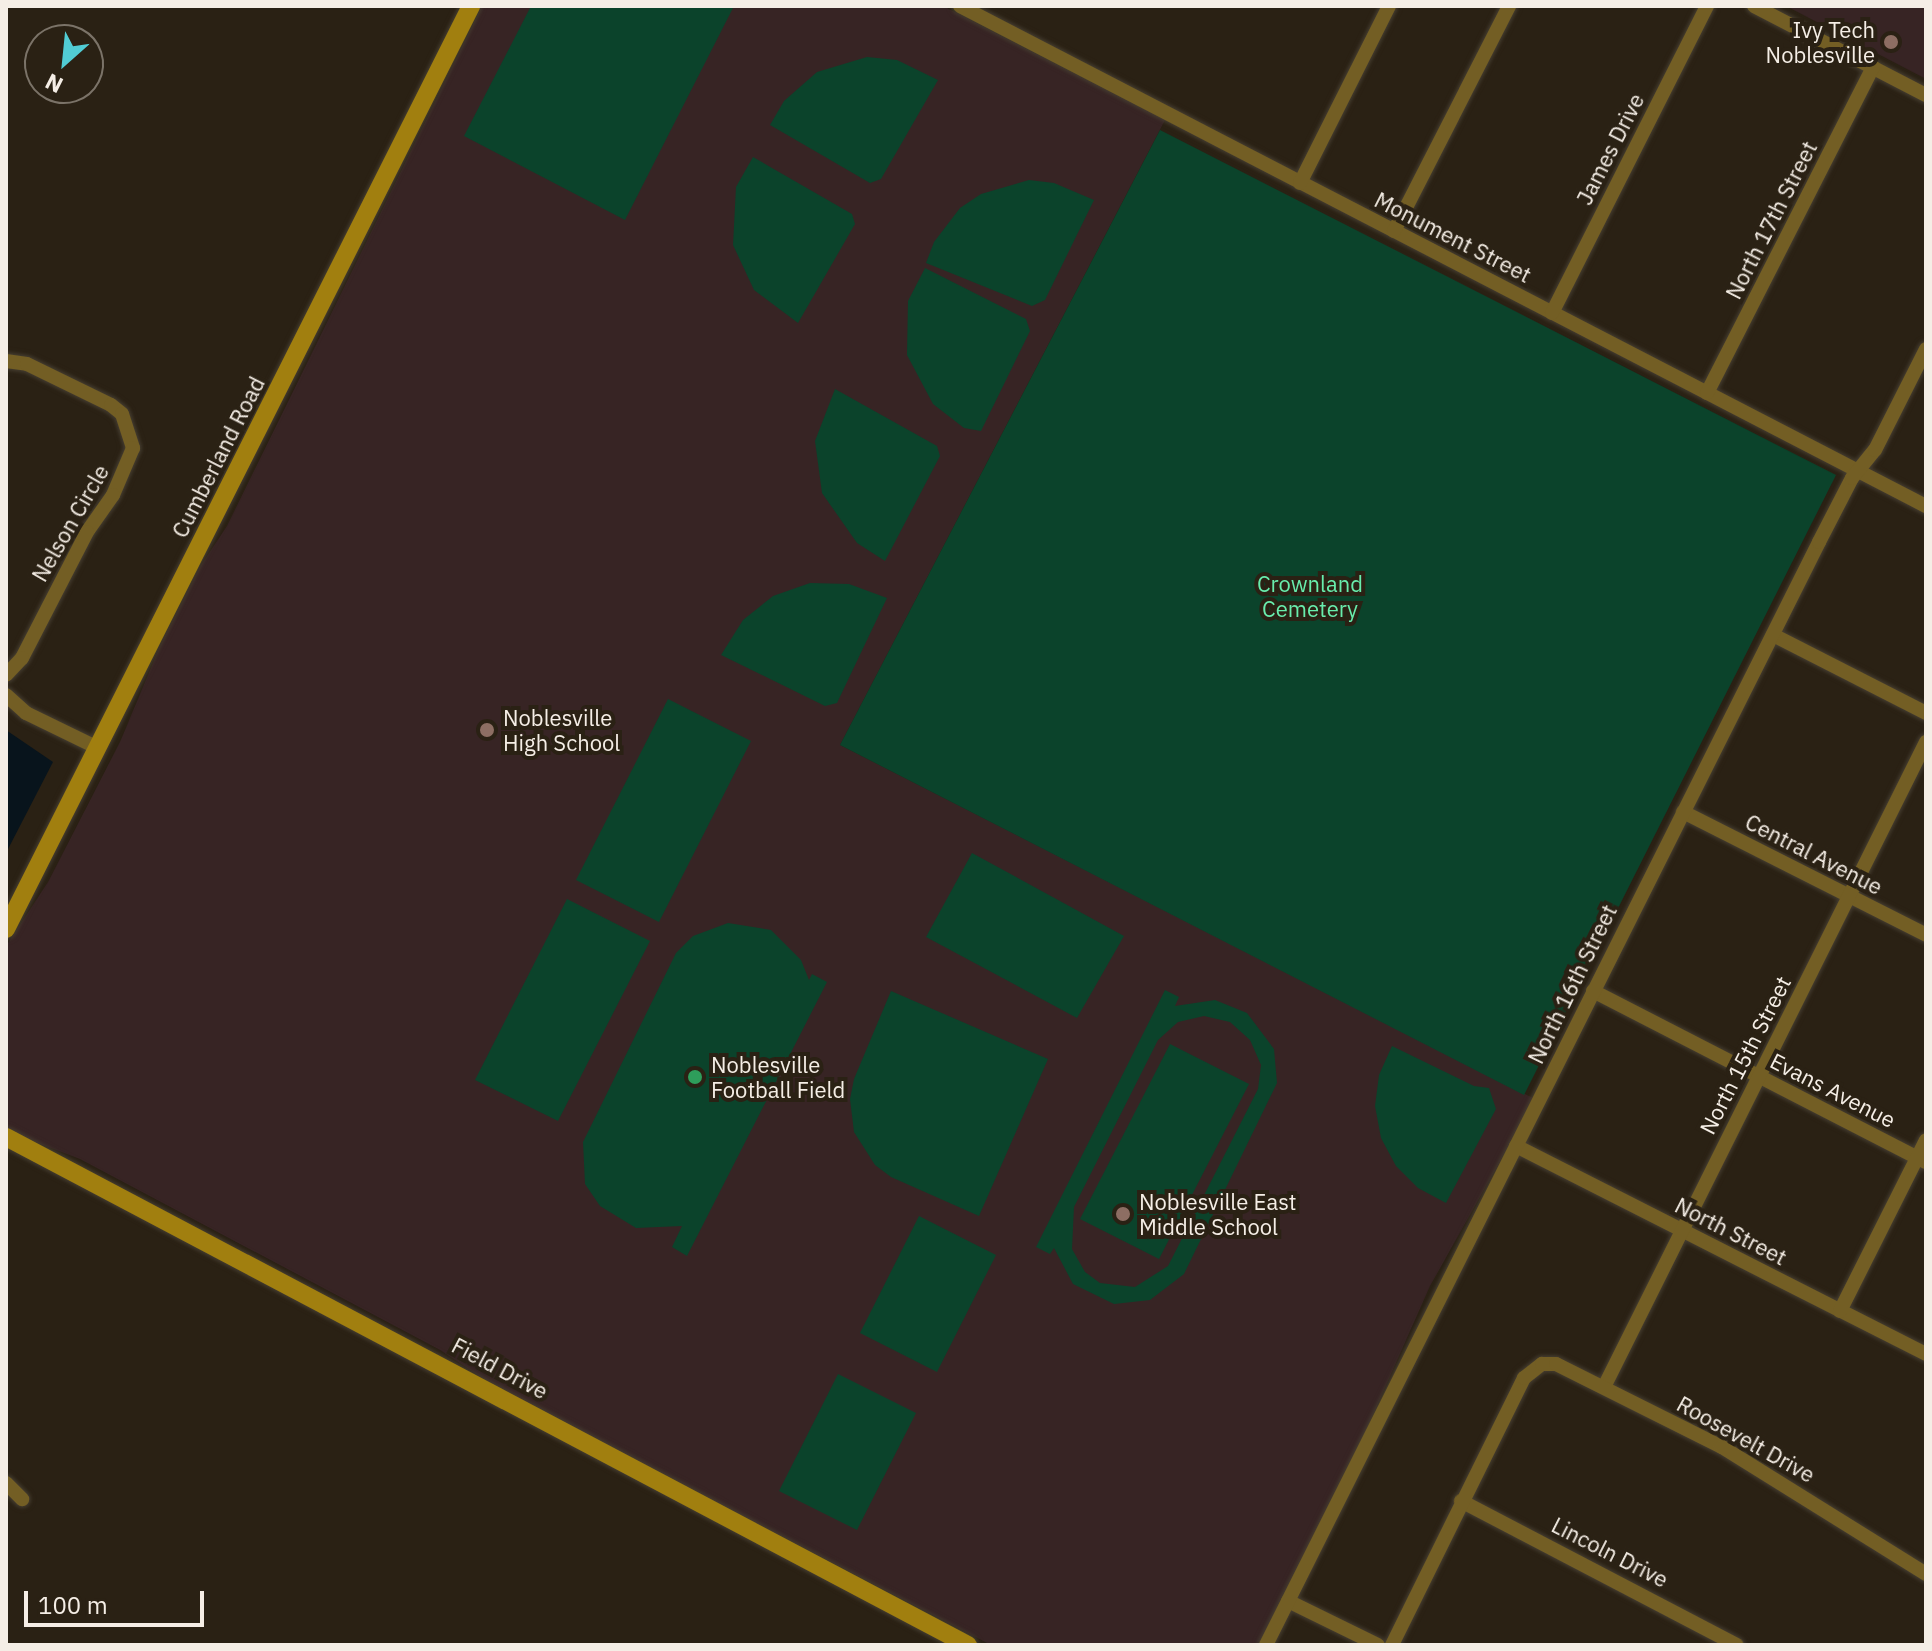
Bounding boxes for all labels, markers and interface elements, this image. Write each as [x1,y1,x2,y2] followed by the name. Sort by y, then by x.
[1766,16,1875,68] place label: Ivy Tech Noblesville
[24,24,104,104] north arrow
[1882,33,1900,51] marker: Ivy Tech Noblesville
[40,68,67,101] text: N
[1571,89,1649,209] street label: James Drive
[1720,137,1822,303] street label: North 17th Street
[1370,186,1536,288] street label: Monument Street
[166,372,270,542] street label: Cumberland Road
[26,460,114,586] street label: Nelson Circle
[1257,570,1363,622] park label: Crownland Cemetery
[503,704,620,756] place label: Noblesville High School
[478,721,496,739] marker: Noblesville High School
[1741,808,1887,900] street label: Central Avenue
[1522,900,1622,1068] street label: North 16th Street
[1694,972,1796,1138] street label: North 15th Street
[1766,1047,1900,1133] street label: Evans Avenue
[711,1051,845,1102] place label: Noblesville Football Field
[686,1068,704,1086] marker: Noblesville Football Field
[1139,1188,1296,1240] place label: Noblesville East Middle School
[1671,1192,1791,1270] street label: North Street
[1114,1205,1132,1223] marker: Noblesville East Middle School
[448,1332,552,1404] street label: Field Drive
[1672,1390,1820,1488] street label: Roosevelt Drive
[1547,1511,1673,1593] street label: Lincoln Drive
[28,1575,208,1625] scale bar
[38,1589,108,1621] text: 100 m

